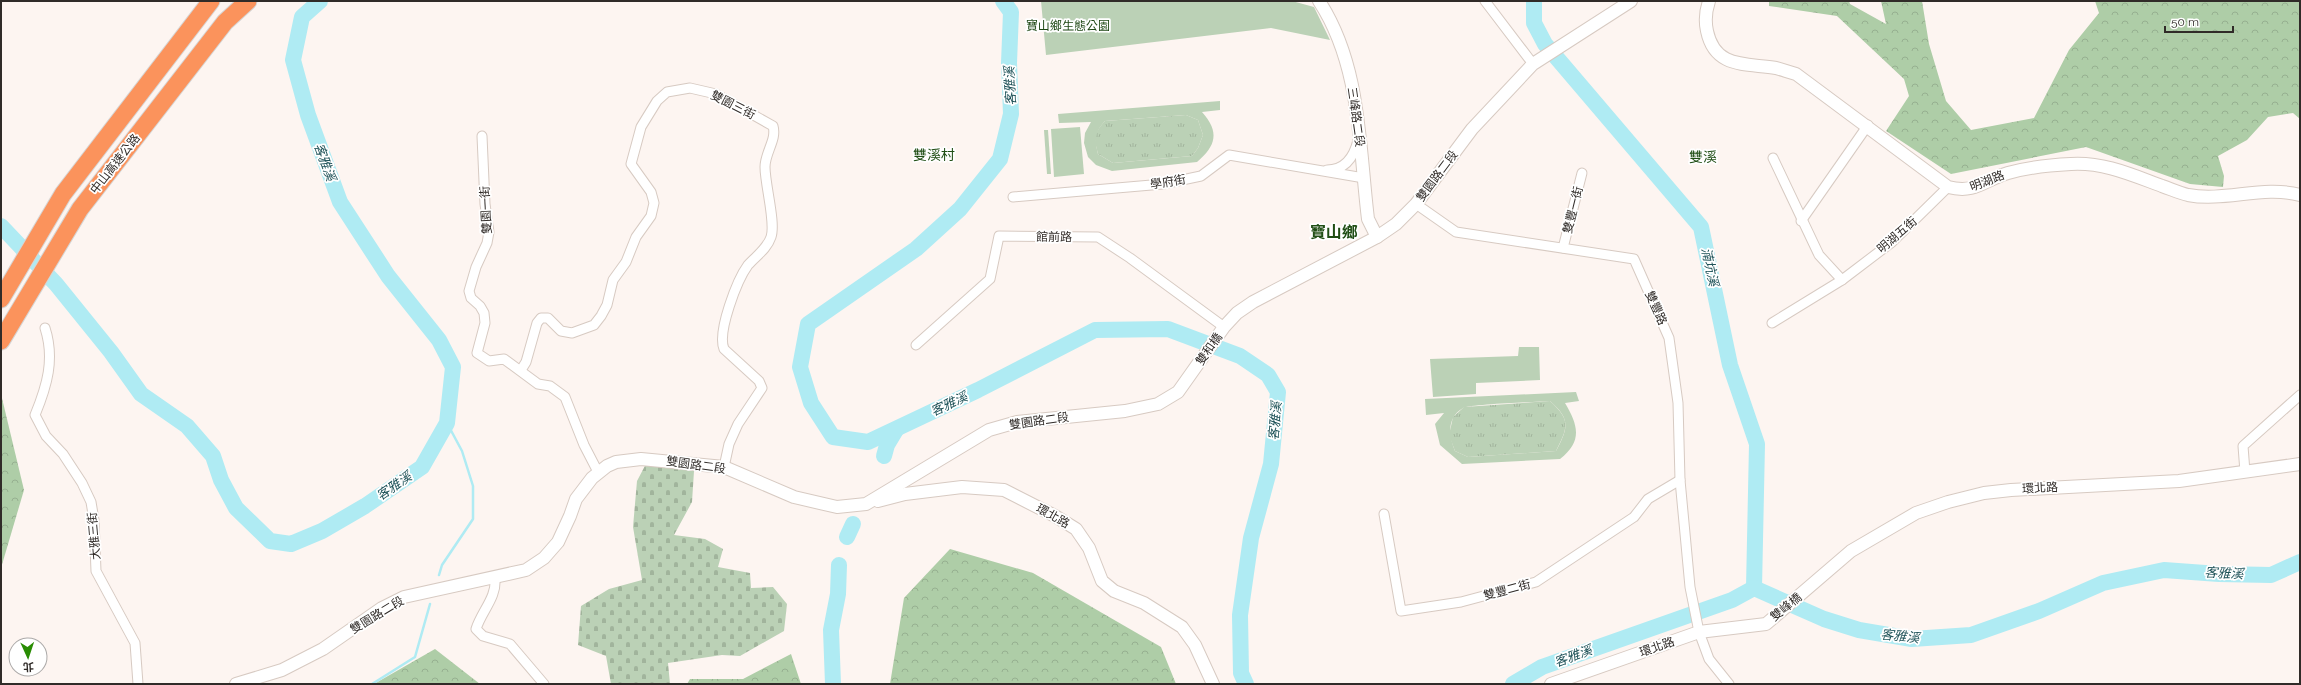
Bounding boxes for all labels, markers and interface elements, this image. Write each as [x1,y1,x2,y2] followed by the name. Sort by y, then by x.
[2165,8,2233,34] scale bar
[2171,15,2199,29] text: 50 m
[1026,19,1110,33] park label: 寶山鄉生態公園
[1001,64,1019,106] water label: 客雅溪
[1345,86,1367,148] street label: 三峰路二段
[708,88,758,122] street label: 雙園三街
[87,131,143,197] street label: 中山高速公路
[311,141,339,185] water label: 客雅溪
[913,147,955,163] district label: 雙溪村
[1413,148,1461,204] street label: 雙園路二段
[1689,149,1717,165] district label: 雙溪
[1968,168,2006,194] street label: 明湖路
[1149,172,1187,192] street label: 學府街
[1560,185,1586,235] street label: 雙豐一街
[478,186,494,234] street label: 雙園一街
[1874,214,1920,256] street label: 明湖五街
[1310,223,1358,242] district label: 寶山鄉
[1036,230,1072,244] street label: 館前路
[1699,246,1722,290] water label: 湳坑溪
[1642,289,1670,327] street label: 雙豐路
[1193,330,1225,368] street label: 雙和橋
[928,388,972,419] water label: 客雅溪
[1266,399,1284,441] water label: 客雅溪
[1008,410,1070,432] street label: 雙園路二段
[665,454,727,476] street label: 雙園路二段
[374,468,416,503] water label: 客雅溪
[2022,480,2058,496] street label: 環北路
[1034,501,1072,531] street label: 環北路
[85,511,103,561] street label: 大雅三街
[2204,564,2246,582] water label: 客雅溪
[1482,577,1532,603] street label: 雙豐二街
[1768,590,1804,624] street label: 雙峰橋
[348,594,406,636] street label: 雙園路二段
[1880,627,1922,646] water label: 客雅溪
[1638,635,1676,659] street label: 環北路
[8,637,48,677] north arrow
[1552,642,1596,670] water label: 客雅溪
[23,660,34,673] text: 北

